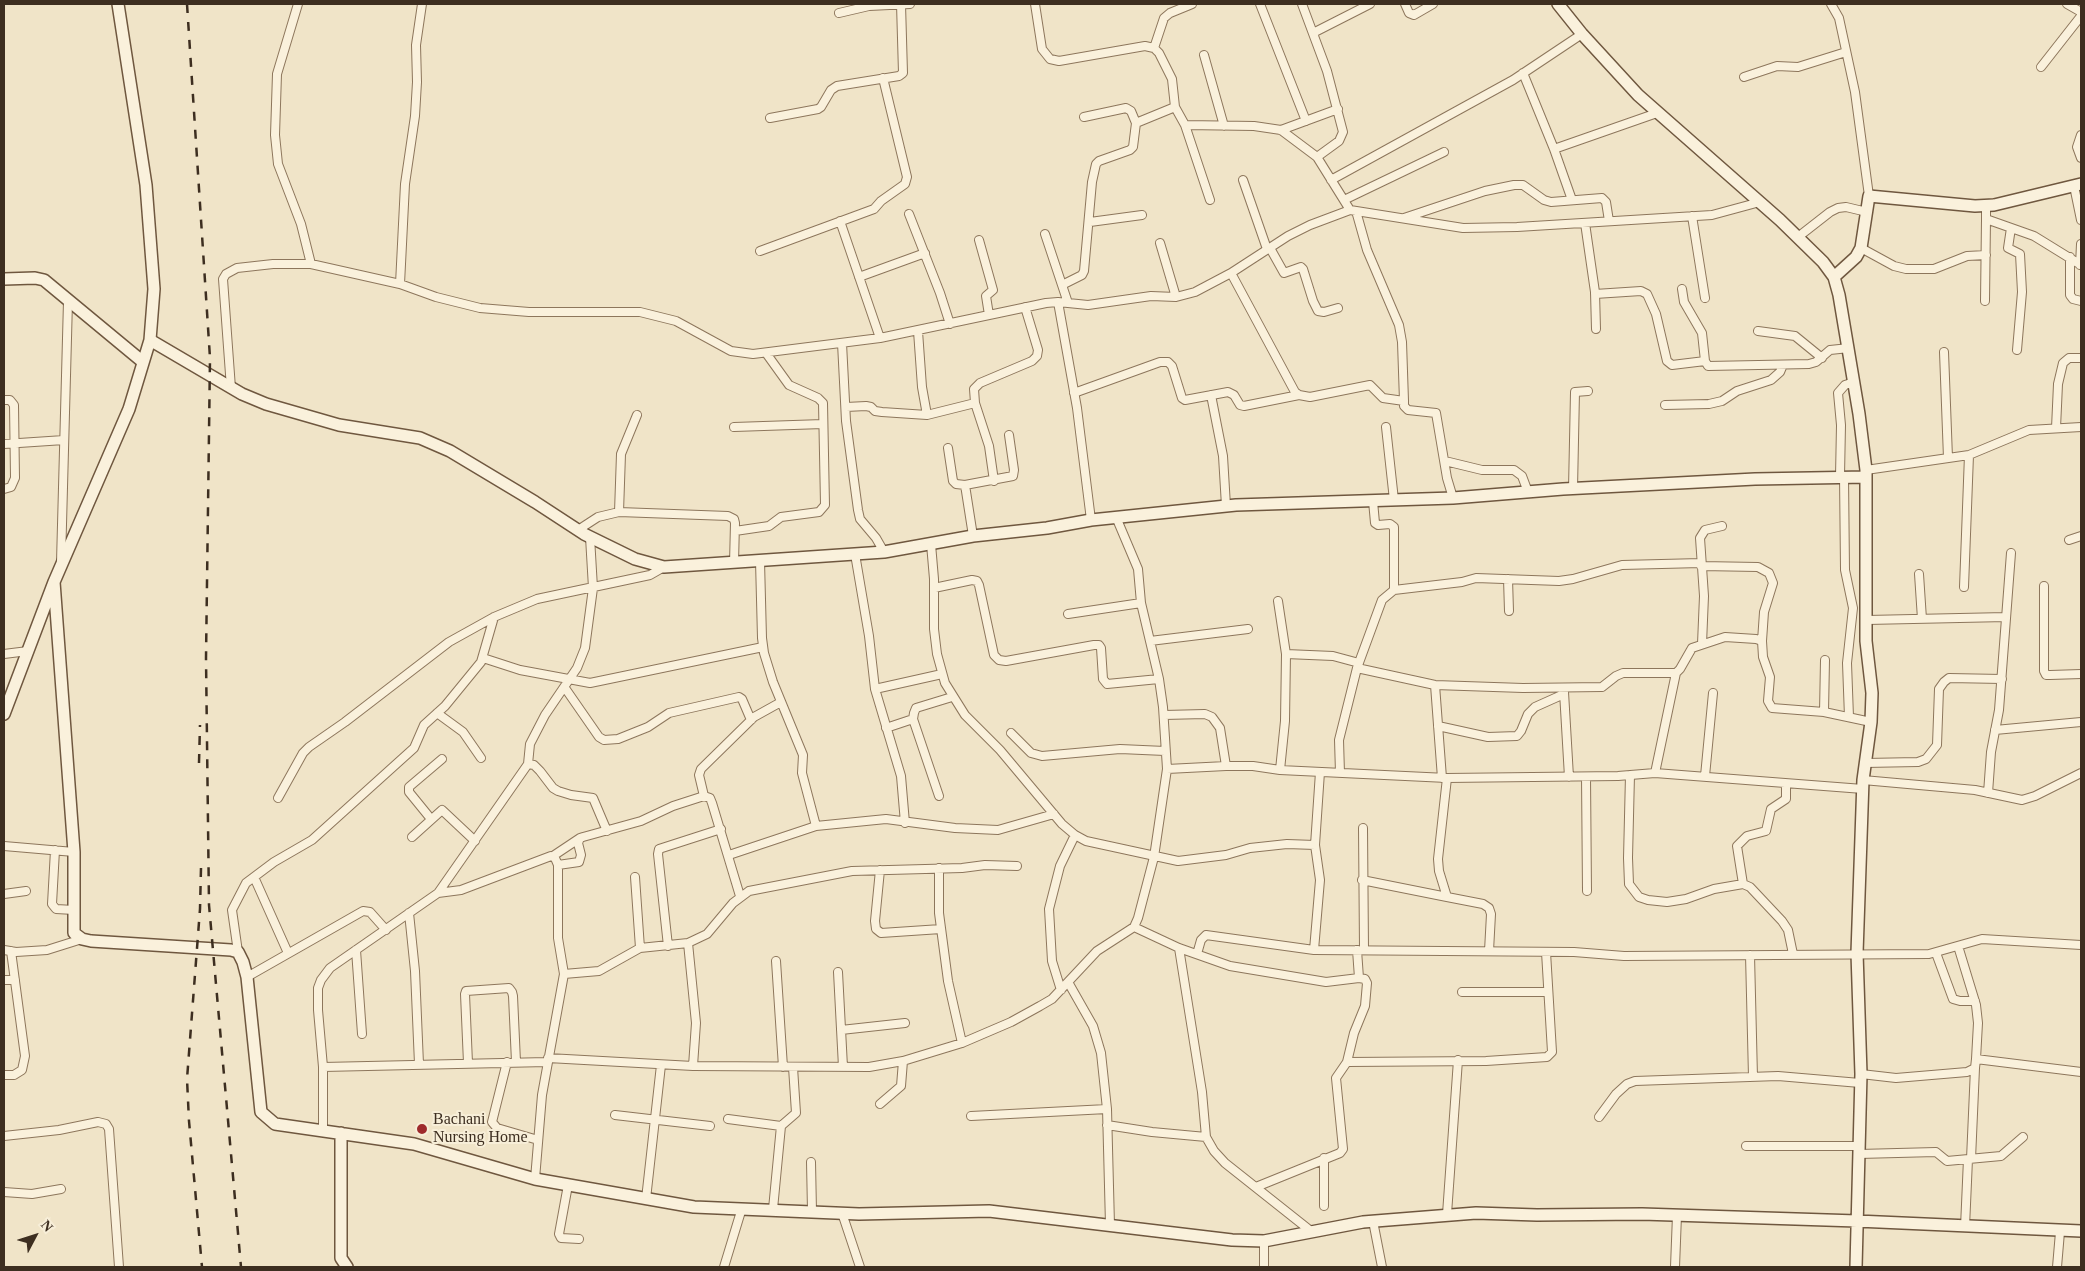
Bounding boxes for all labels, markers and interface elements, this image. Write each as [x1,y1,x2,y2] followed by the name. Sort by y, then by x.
[433,1110,528,1148] place label: Bachani Nursing Home
[415,1122,429,1136] marker: Bachani Nursing Home
[10,1211,60,1261] north arrow
[38,1217,56,1235] text: N

